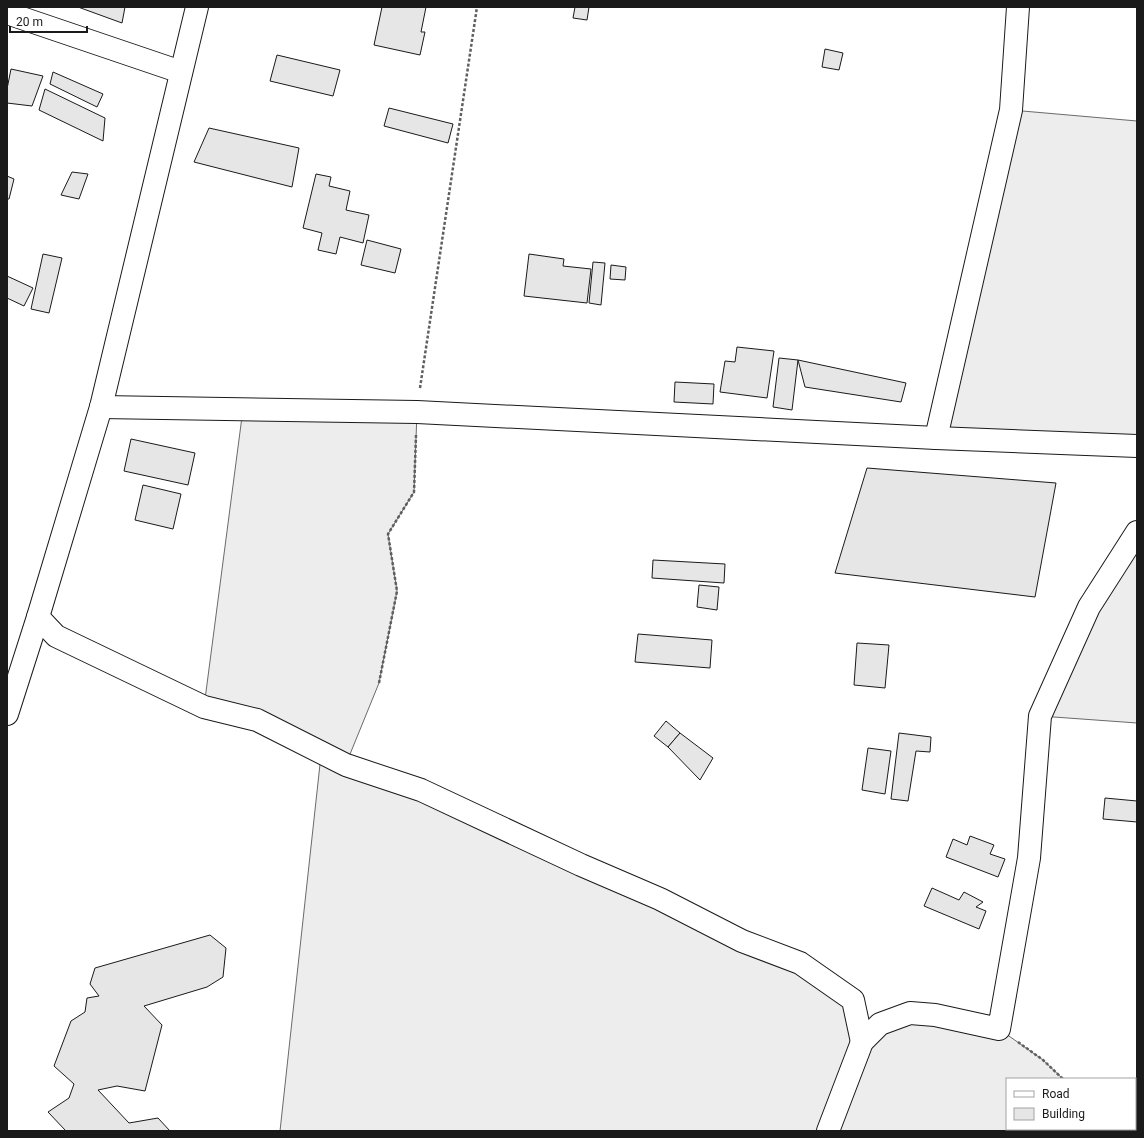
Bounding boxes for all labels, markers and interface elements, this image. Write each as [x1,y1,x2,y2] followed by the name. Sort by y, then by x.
[10,8,87,34] scale bar
[16,15,43,29] text: 20 m
[1006,1078,1136,1130] legend
[1042,1087,1070,1101] text: Road
[1042,1107,1085,1121] text: Building

